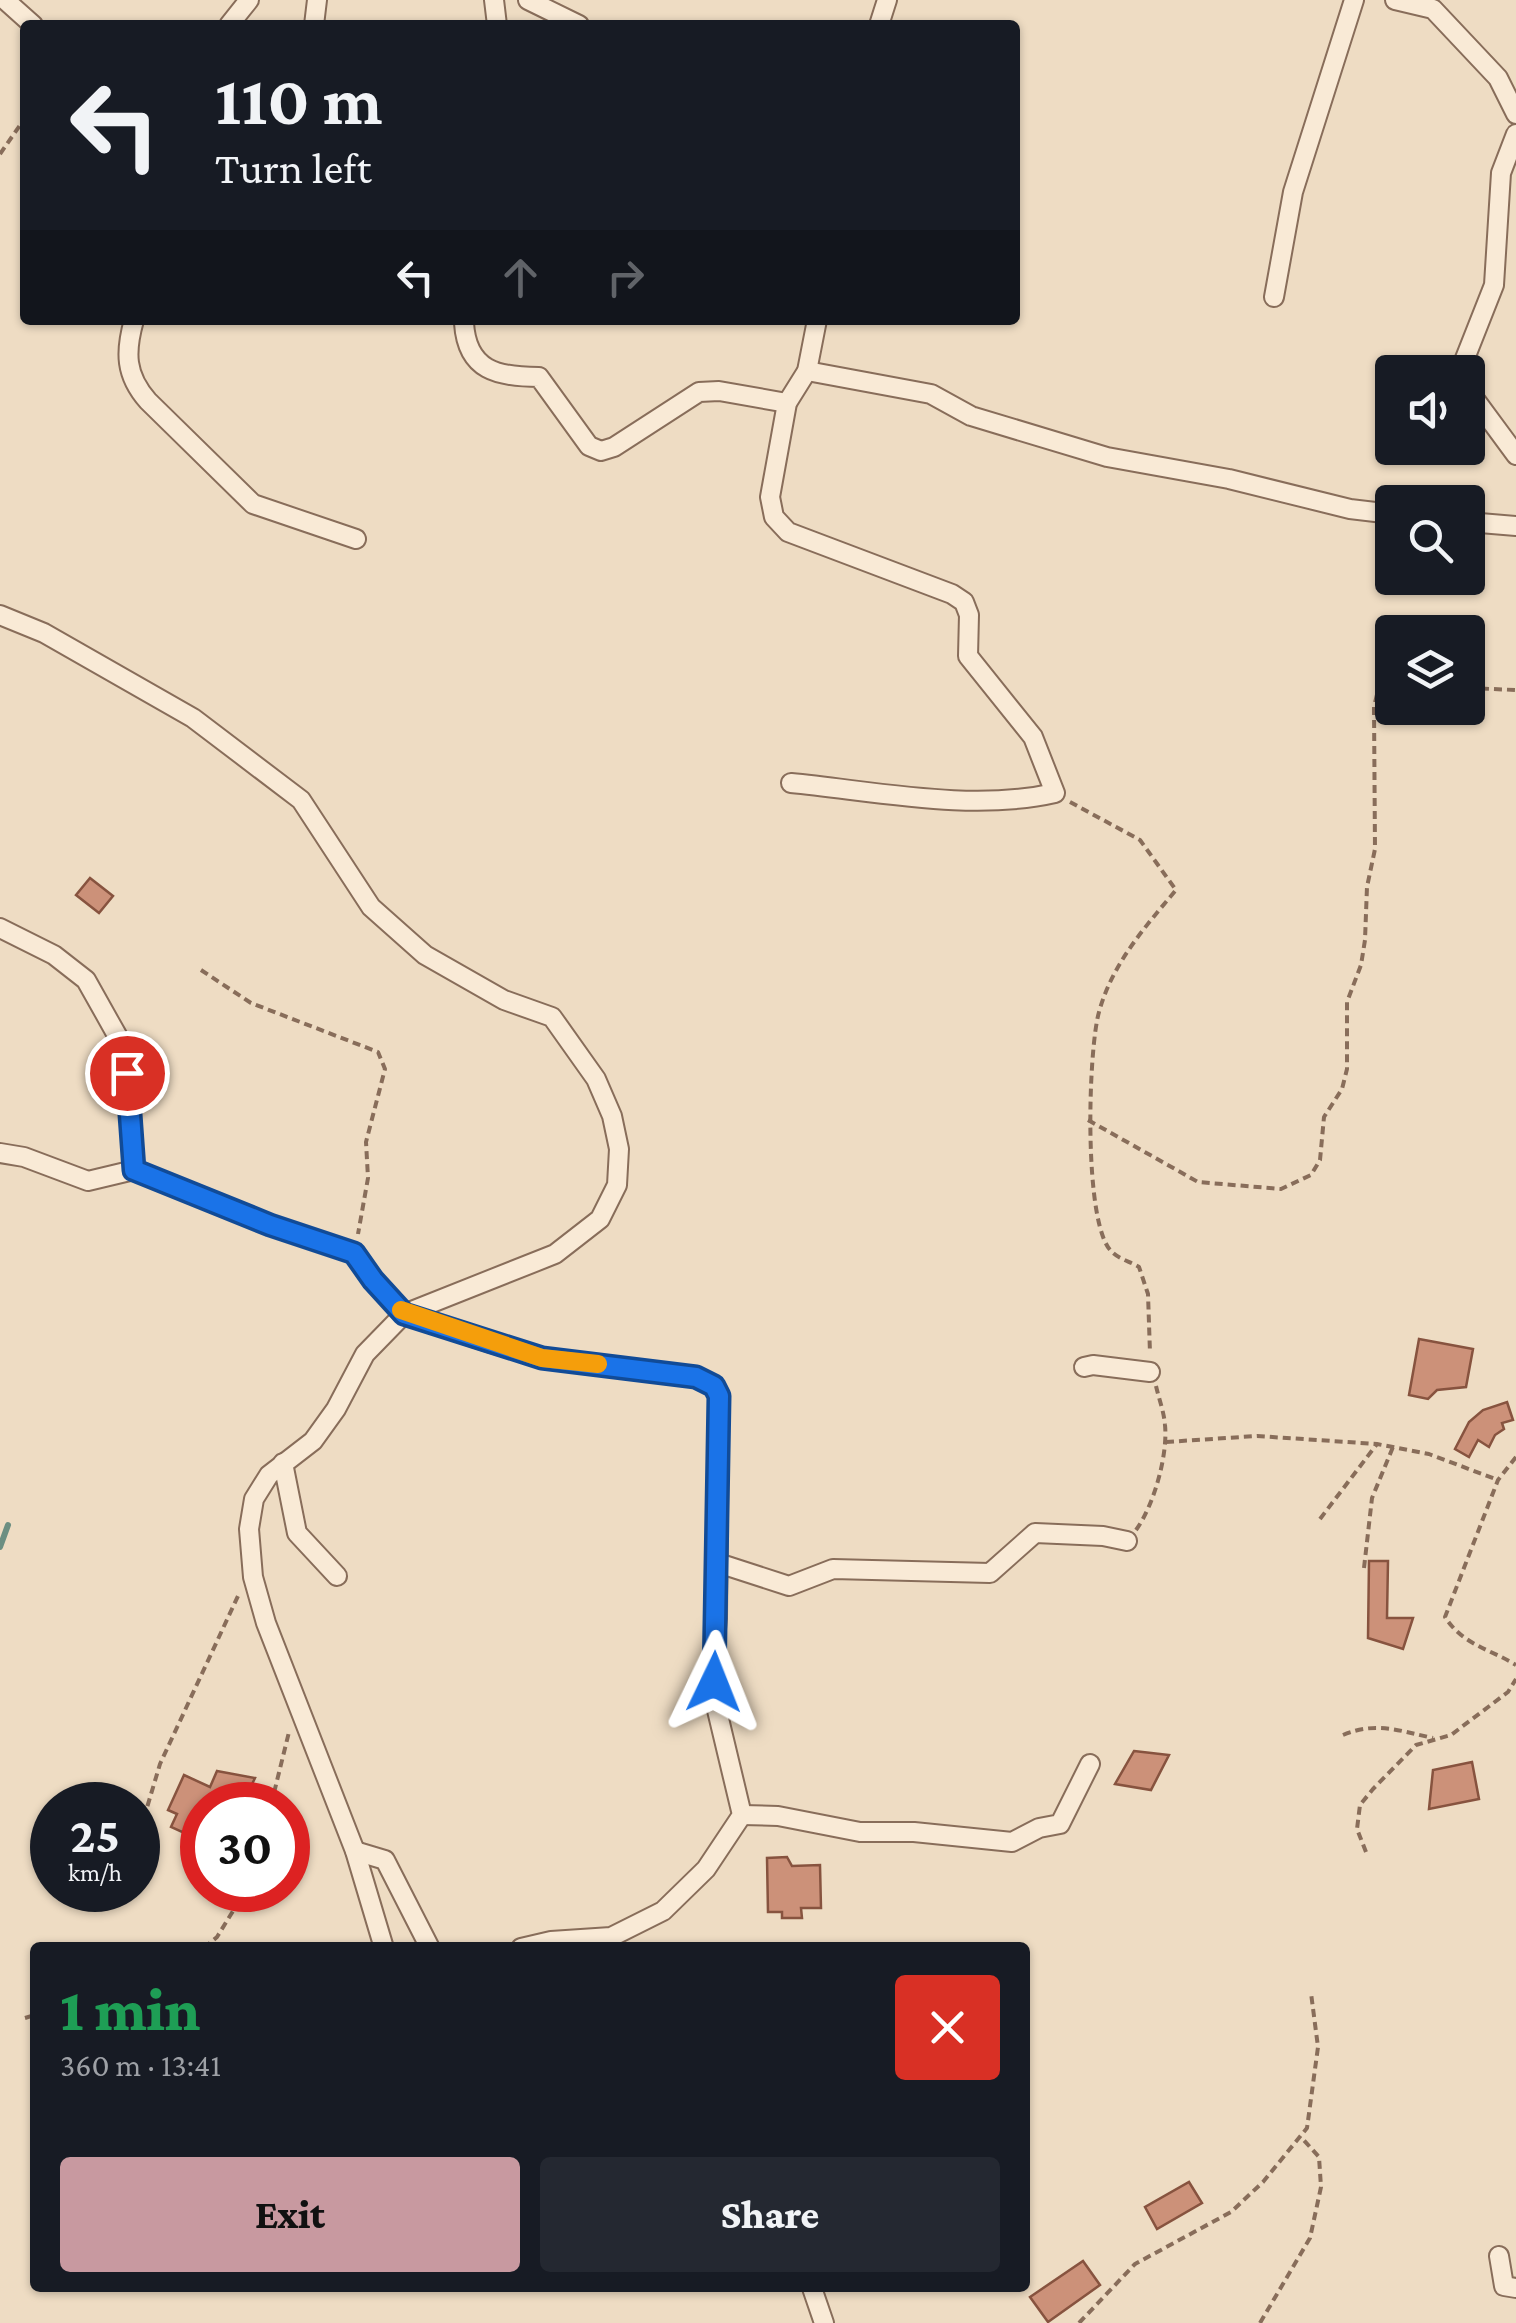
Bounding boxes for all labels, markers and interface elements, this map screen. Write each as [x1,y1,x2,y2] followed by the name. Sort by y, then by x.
[50,60,180,190] icon: left
[215,61,383,139] text: 110 m
[215,143,372,193] text: Turn left
[388,250,443,305] icon: left
[493,250,548,305] icon: ahead
[598,250,653,305] icon: right
[1375,355,1485,725] map controls
[1375,355,1485,465] button: sound
[1375,485,1485,595] button: search
[1375,615,1485,725] button: layers
[85,1031,170,1116] pin
[100,1046,155,1101] icon: arrive
[662,1630,766,1734] position arrow
[180,1782,310,1912] speed limit sign: 30
[70,1807,120,1863] text: 25
[68,1859,122,1886] text: km/h
[895,1975,1000,2080] button: close
[60,1976,200,2043] text: 1 min
[60,2047,221,2083] text: 360 m · 13:41
[60,2157,520,2272] button: Exit
[540,2157,1000,2272] button: Share

